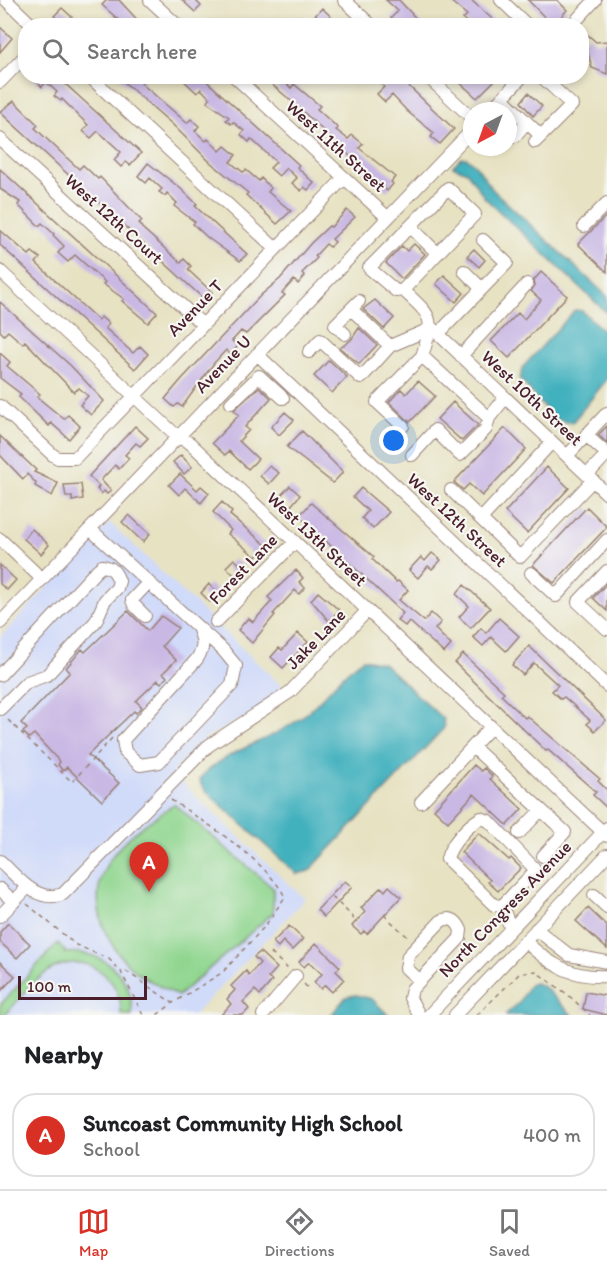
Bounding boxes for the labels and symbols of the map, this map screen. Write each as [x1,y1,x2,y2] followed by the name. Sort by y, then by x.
[281,95,391,197] street label: West 11th Street
[463,102,517,156] north arrow
[60,169,168,269] street label: West 12th Court
[163,275,227,341] street label: Avenue T
[190,330,256,398] street label: Avenue U
[477,346,587,451] street label: West 10th Street
[379,426,408,455] your location
[403,468,512,572] street label: West 12th Street
[262,487,372,591] street label: West 13th Street
[204,529,282,609] street label: Forest Lane
[282,604,350,674] street label: Jake Lane
[434,836,576,982] street label: North Congress Avenue
[130,842,168,892] pin: A
[18,973,147,1000] scale bar

